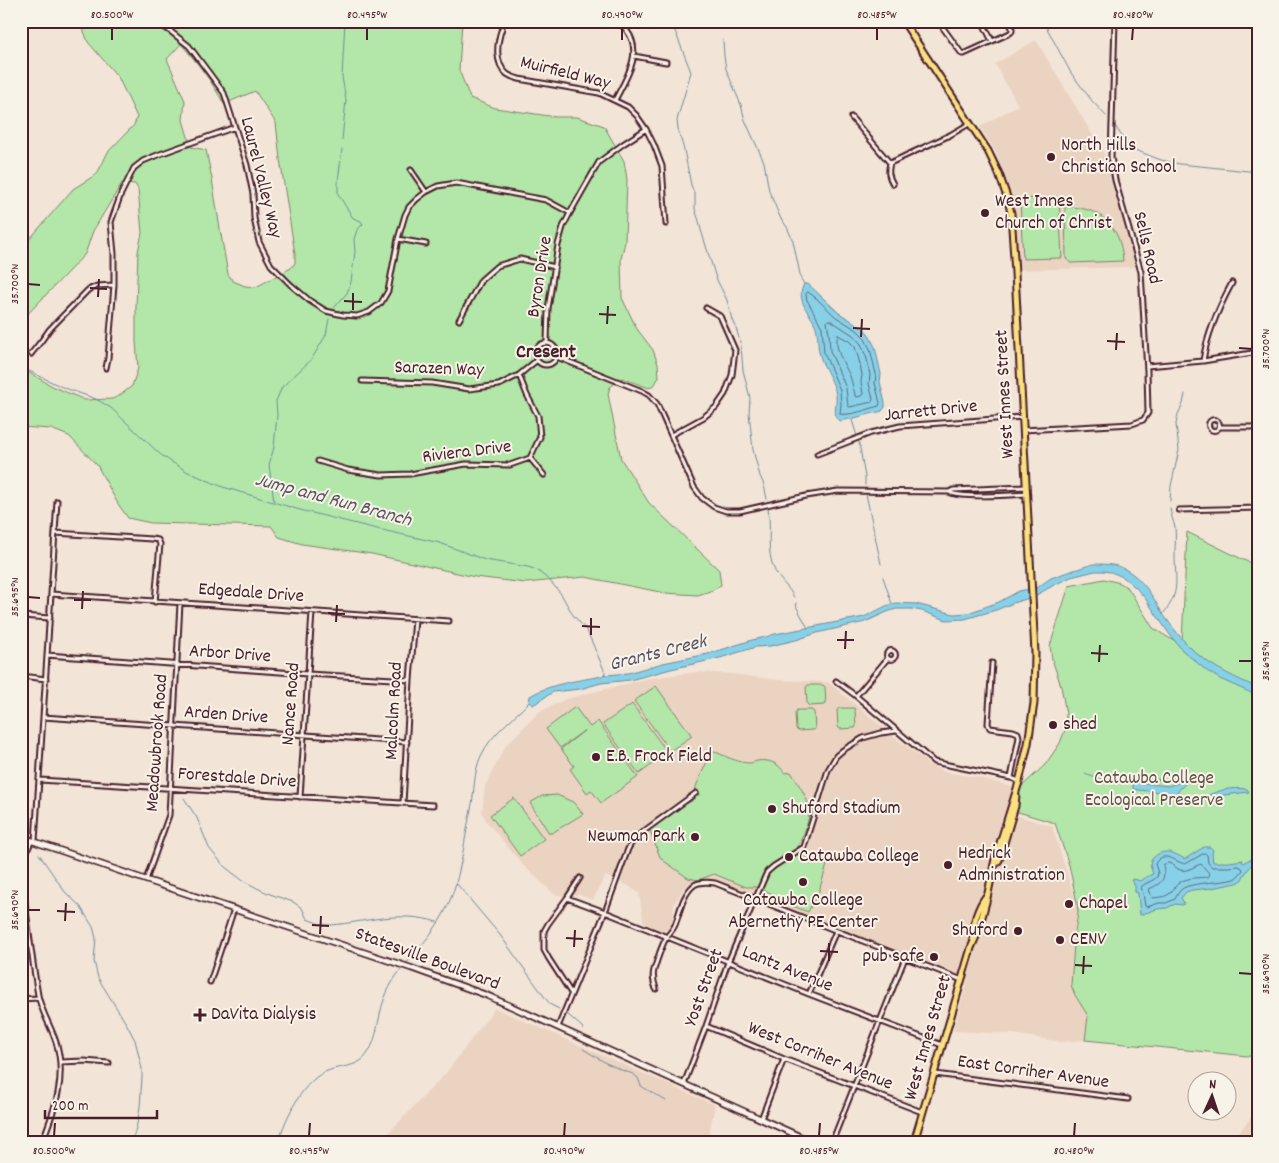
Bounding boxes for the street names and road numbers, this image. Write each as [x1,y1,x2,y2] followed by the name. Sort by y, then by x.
[517,50,613,98] street label: Muirfield Way
[232,114,288,242] street label: Laurel Valley Way
[1125,209,1167,287] street label: Sells Road
[521,234,561,320] street label: Byron Drive
[989,329,1023,459] street label: West Innes Street
[394,355,484,385] street label: Sarazen Way
[883,394,979,430] street label: Jarrett Drive
[421,434,513,472] street label: Riviera Drive
[197,577,305,611] street label: Edgedale Drive
[188,639,272,671] street label: Arbor Drive
[379,661,411,761] street label: Malcolm Road
[276,662,308,746] street label: Nance Road
[140,673,176,813] street label: Meadowbrook Road
[183,700,269,732] street label: Arden Drive
[177,761,297,797] street label: Forestdale Drive
[351,921,503,999] street label: Statesville Boulevard
[737,939,837,1001] street label: Lantz Avenue
[678,945,732,1031] street label: Yost Street
[898,972,960,1104] street label: West Innes Street
[743,1016,897,1098] street label: West Corriher Avenue
[955,1049,1111,1097] street label: East Corriher Avenue

